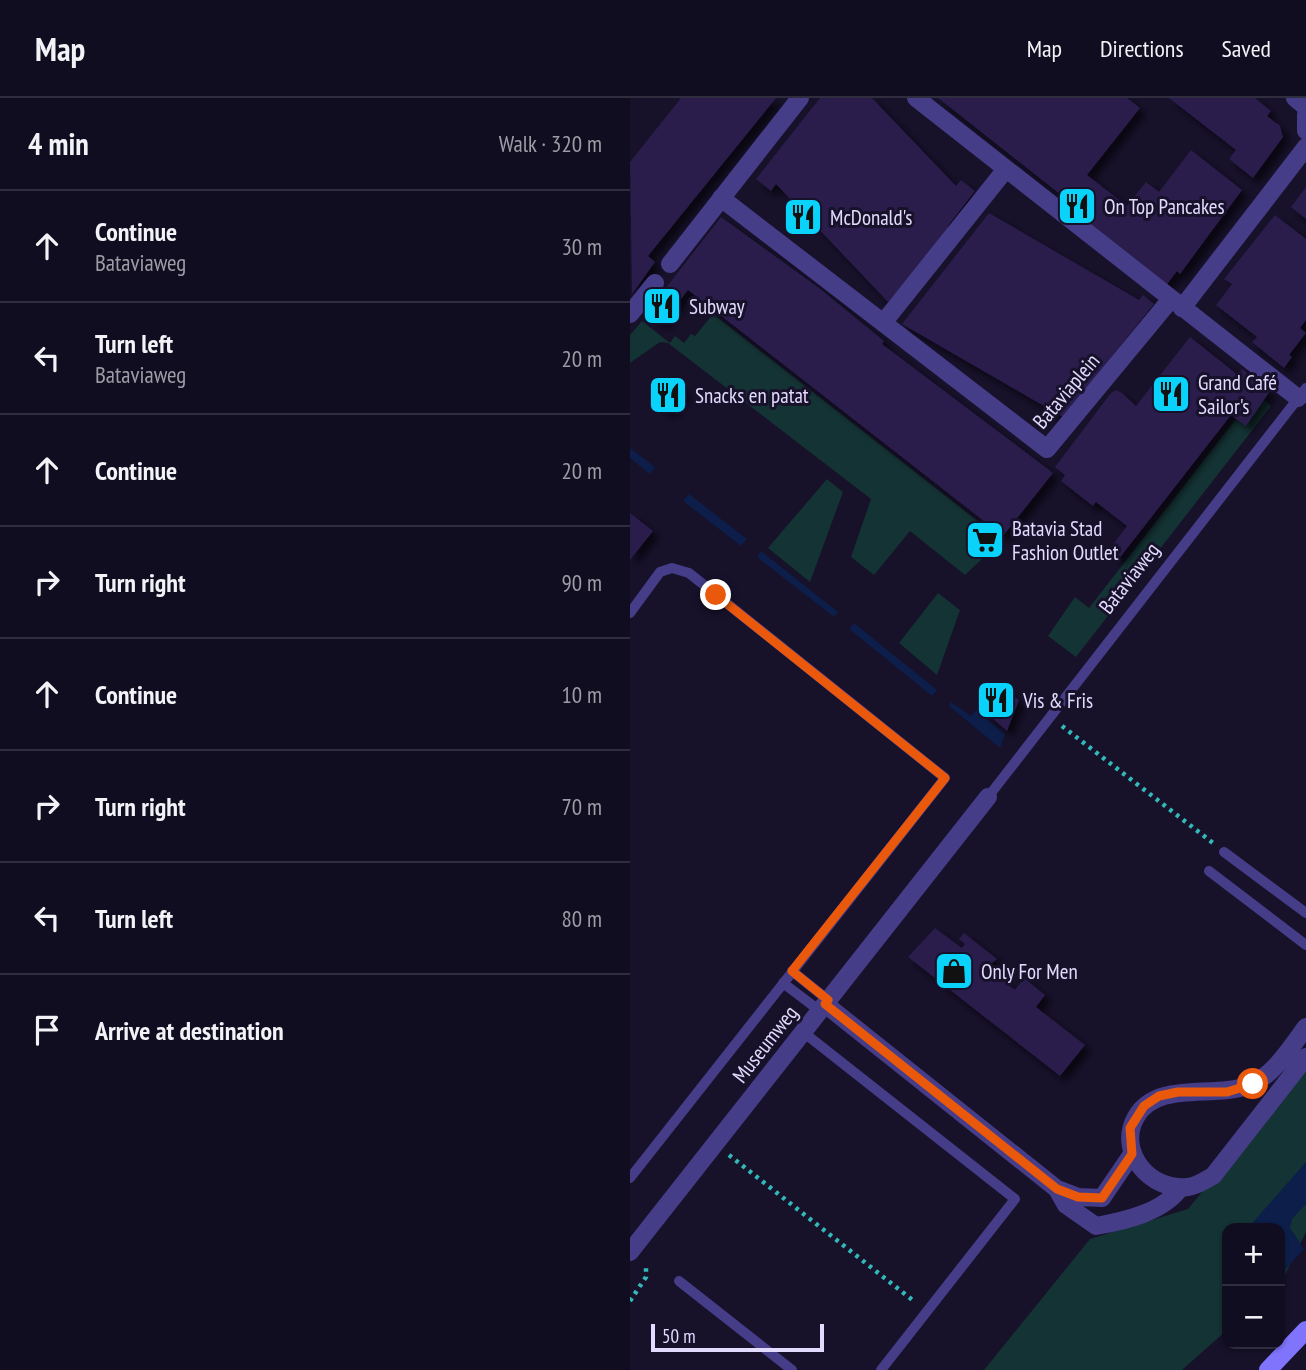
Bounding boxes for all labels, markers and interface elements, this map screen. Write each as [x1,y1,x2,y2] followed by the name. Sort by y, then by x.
[35,27,85,70] text: Map
[1027,33,1062,64] text: Map
[1100,33,1184,64] text: Directions
[1222,33,1271,64] text: Saved
[28,124,89,163] text: 4 min
[499,129,602,158] text: Walk · 320 m
[1056,185,1098,227] restaurant icon: On Top Pancakes
[1104,193,1225,220] place label: On Top Pancakes
[782,196,824,238] restaurant icon: McDonald's
[830,204,912,231] place label: McDonald's
[95,215,177,248] text: Continue
[28,227,66,265] icon: ahead
[561,232,602,261] text: 30 m
[95,248,186,277] text: Bataviaweg
[641,285,683,327] restaurant icon: Subway
[689,293,745,320] place label: Subway
[95,327,173,360] text: Turn left
[28,339,66,377] icon: left
[561,344,602,373] text: 20 m
[1027,348,1105,434] street label: Bataviaplein
[95,360,186,389] text: Bataviaweg
[1198,369,1277,420] place label: Grand Café Sailor's
[1150,373,1192,415] restaurant icon: Grand Café Sailor's
[647,374,689,416] restaurant icon: Snacks en patat
[695,382,809,409] place label: Snacks en patat
[28,451,66,489] icon: ahead
[95,454,177,487] text: Continue
[561,456,602,485] text: 20 m
[1012,515,1119,566] place label: Batavia Stad Fashion Outlet
[964,519,1006,561] supermarket icon: Batavia Stad Fashion Outlet
[1093,537,1165,619] street label: Bataviaweg
[28,563,66,601] icon: right
[95,566,186,599] text: Turn right
[561,568,602,597] text: 90 m
[700,579,731,610] route end
[28,675,66,713] icon: ahead
[95,678,177,711] text: Continue
[975,679,1017,721] restaurant icon: Vis & Fris
[561,680,602,709] text: 10 m
[1022,687,1093,714] place label: Vis & Fris
[28,787,66,825] icon: right
[95,790,186,823] text: Turn right
[561,792,602,821] text: 70 m
[28,899,66,937] icon: left
[95,902,173,935] text: Turn left
[561,904,602,933] text: 80 m
[933,950,975,992] shop icon: Only For Men
[981,958,1078,985] place label: Only For Men
[726,1000,804,1088] street label: Museumweg
[28,1011,66,1049] icon: arrive
[95,1014,284,1047] text: Arrive at destination
[1237,1068,1268,1099] route start
[1222,1223,1285,1349] map controls
[1222,1223,1285,1286] button: +
[1222,1286,1285,1349] button: −
[651,1321,824,1353] scale bar
[662,1324,696,1348] text: 50 m

